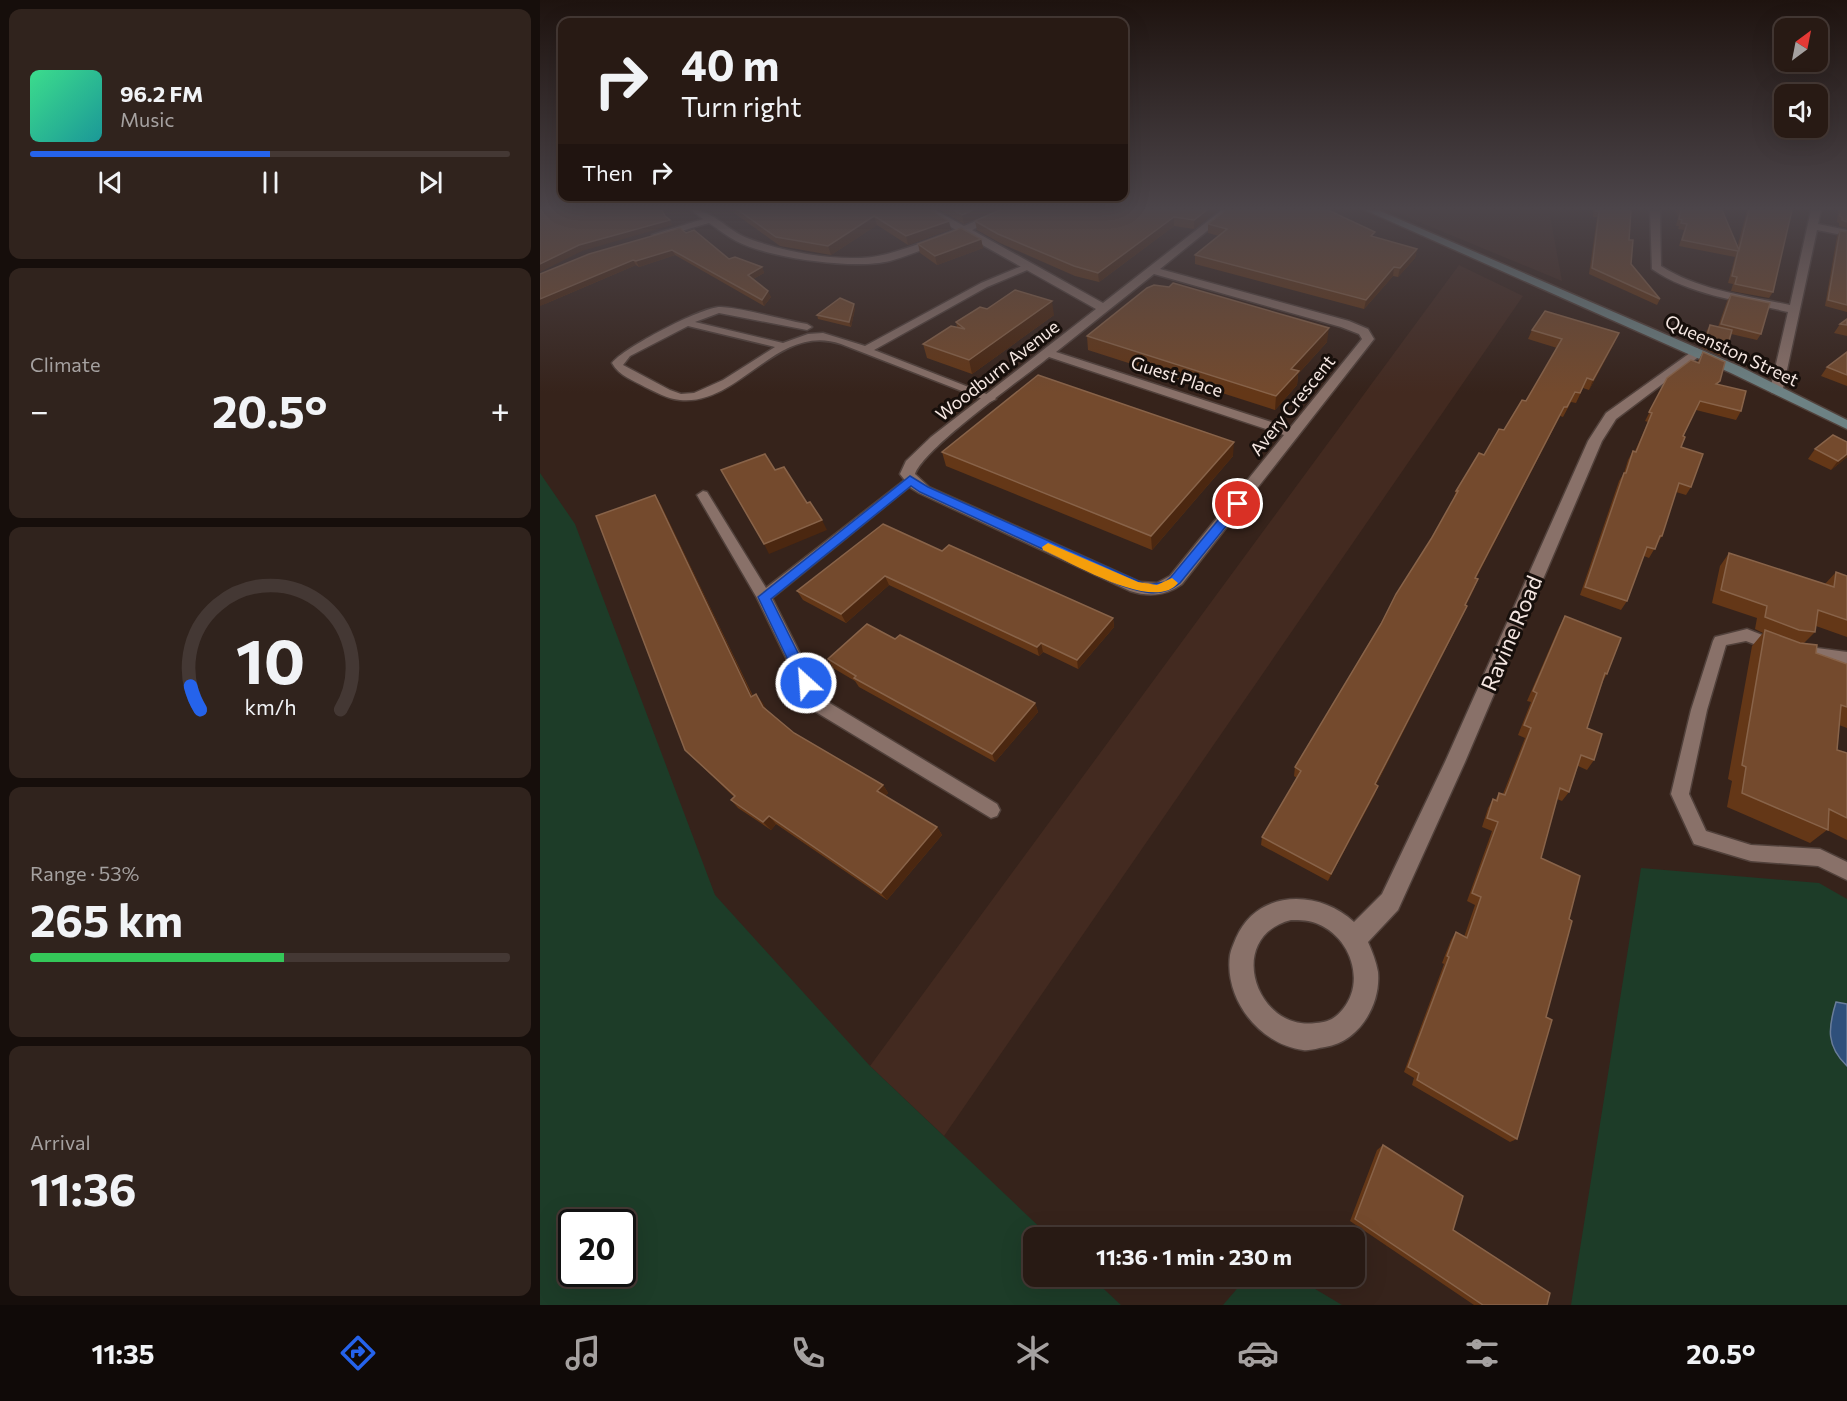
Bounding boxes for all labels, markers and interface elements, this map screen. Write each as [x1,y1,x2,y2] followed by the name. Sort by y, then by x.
[1774,18,1828,72] north arrow
[1774,18,1828,138] map controls
[681,38,779,90] text: 40 m
[582,42,660,120] icon: right
[120,80,203,107] text: 96.2 FM
[1774,84,1828,138] button: sound
[681,90,801,123] text: Turn right
[120,107,174,131] text: Music
[645,156,678,189] icon: right
[582,159,633,186] text: Then
[94,166,127,199] icon: previous
[254,166,287,199] icon: pause
[414,166,447,199] icon: next
[1662,309,1802,391] street label: Queenston Street
[931,315,1063,425] street label: Woodburn Avenue
[1245,350,1339,460] street label: Avery Crescent
[1128,351,1226,401] street label: Guest Place
[30,352,100,376] text: Climate
[212,382,327,437] text: 20.5°
[30,389,49,430] text: −
[491,389,510,430] text: +
[1212,478,1263,529] pin
[1221,487,1254,520] icon: arrive
[1475,571,1547,695] street label: Ravine Road
[235,621,305,697] text: 10
[774,651,838,715] position arrow
[244,693,296,719] text: km/h
[30,861,139,885] text: Range · 53%
[30,891,183,946] text: 265 km
[30,1130,91,1154] text: Arrival
[30,1160,137,1215] text: 11:36
[558,1209,636,1287] speed limit sign: 20
[1096,1243,1292,1270] text: 11:36 · 1 min · 230 m
[337,1332,379,1374] icon: directions
[562,1332,604,1374] icon: music
[787,1332,829,1374] icon: phone
[1012,1332,1054,1374] icon: climate
[1237,1332,1279,1374] icon: car
[1461,1332,1503,1374] icon: filters
[91,1337,154,1370] text: 11:35
[1686,1337,1756,1370] text: 20.5°

